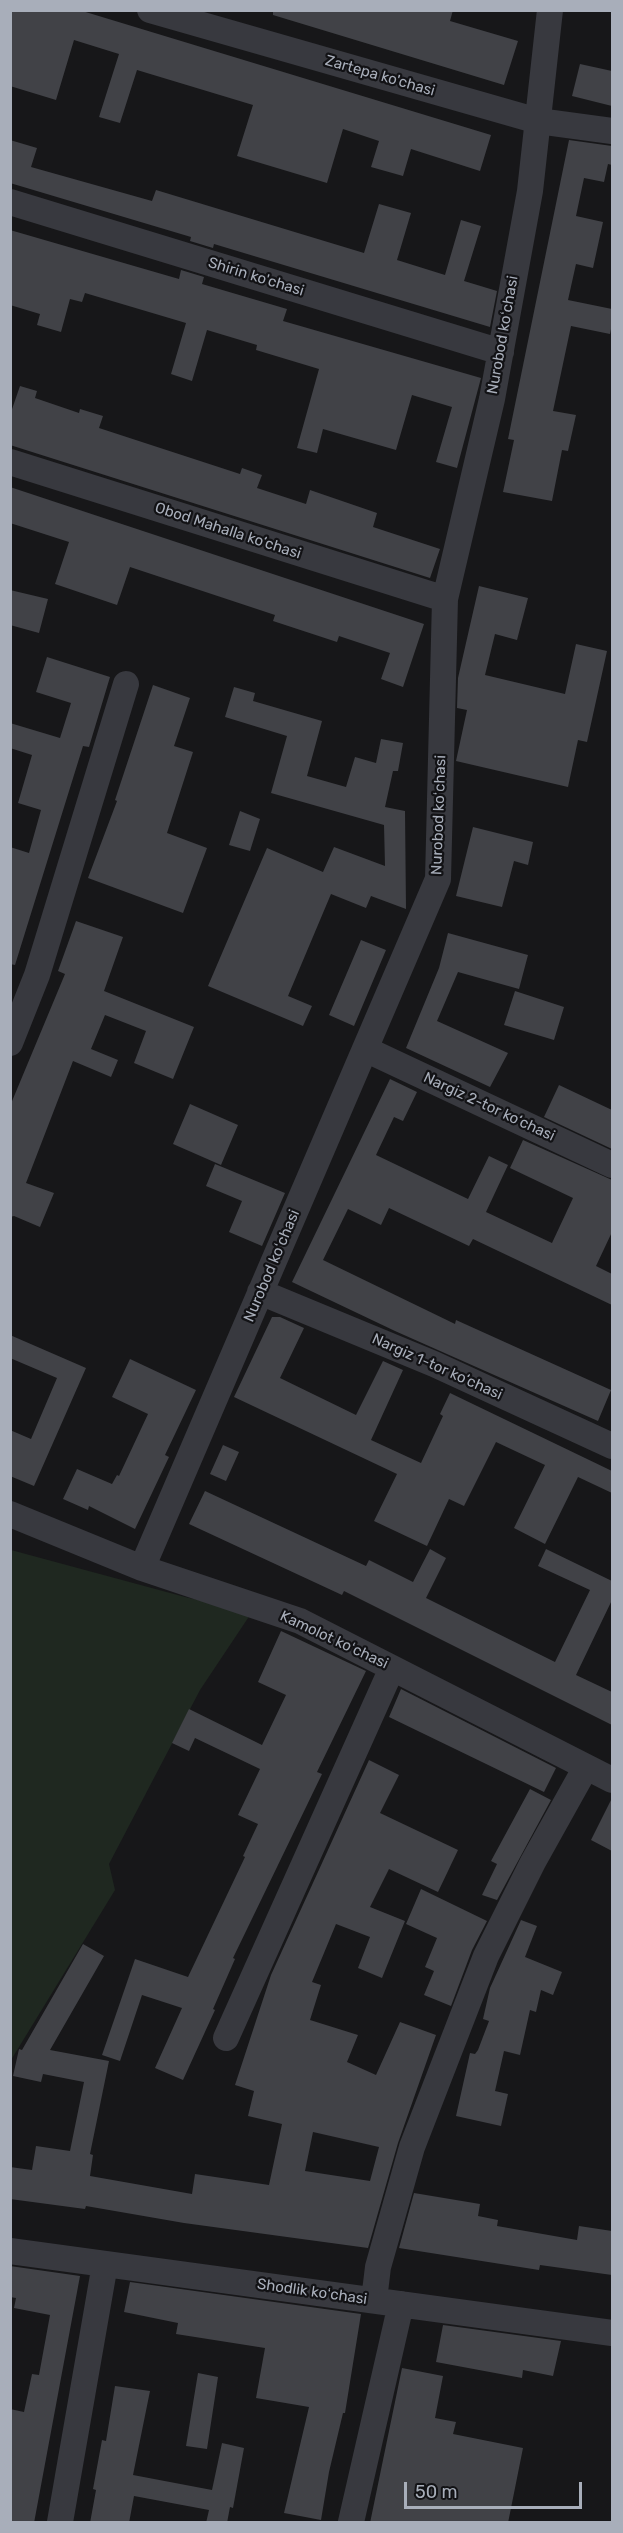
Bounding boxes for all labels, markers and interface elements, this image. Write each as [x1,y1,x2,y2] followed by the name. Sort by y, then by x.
[323,52,437,100] street label: Zartepa ko'chasi
[206,254,306,300] street label: Shirin ko'chasi
[484,274,522,396] street label: Nurobod koʻchasi
[153,499,303,563] street label: Obod Mahalla ko‘chasi
[428,755,450,875] street label: Nurobod koʻchasi
[420,1069,558,1145] street label: Nargiz 2-tor ko‘chasi
[240,1207,304,1325] street label: Nurobod koʻchasi
[369,1330,505,1404] street label: Nargiz 1-tor ko‘chasi
[277,1607,391,1673] street label: Kamolot koʻchasi
[256,2275,368,2309] street label: Shodlik koʻchasi
[407,2470,586,2508] scale bar
[415,2481,458,2503] text: 50 m

